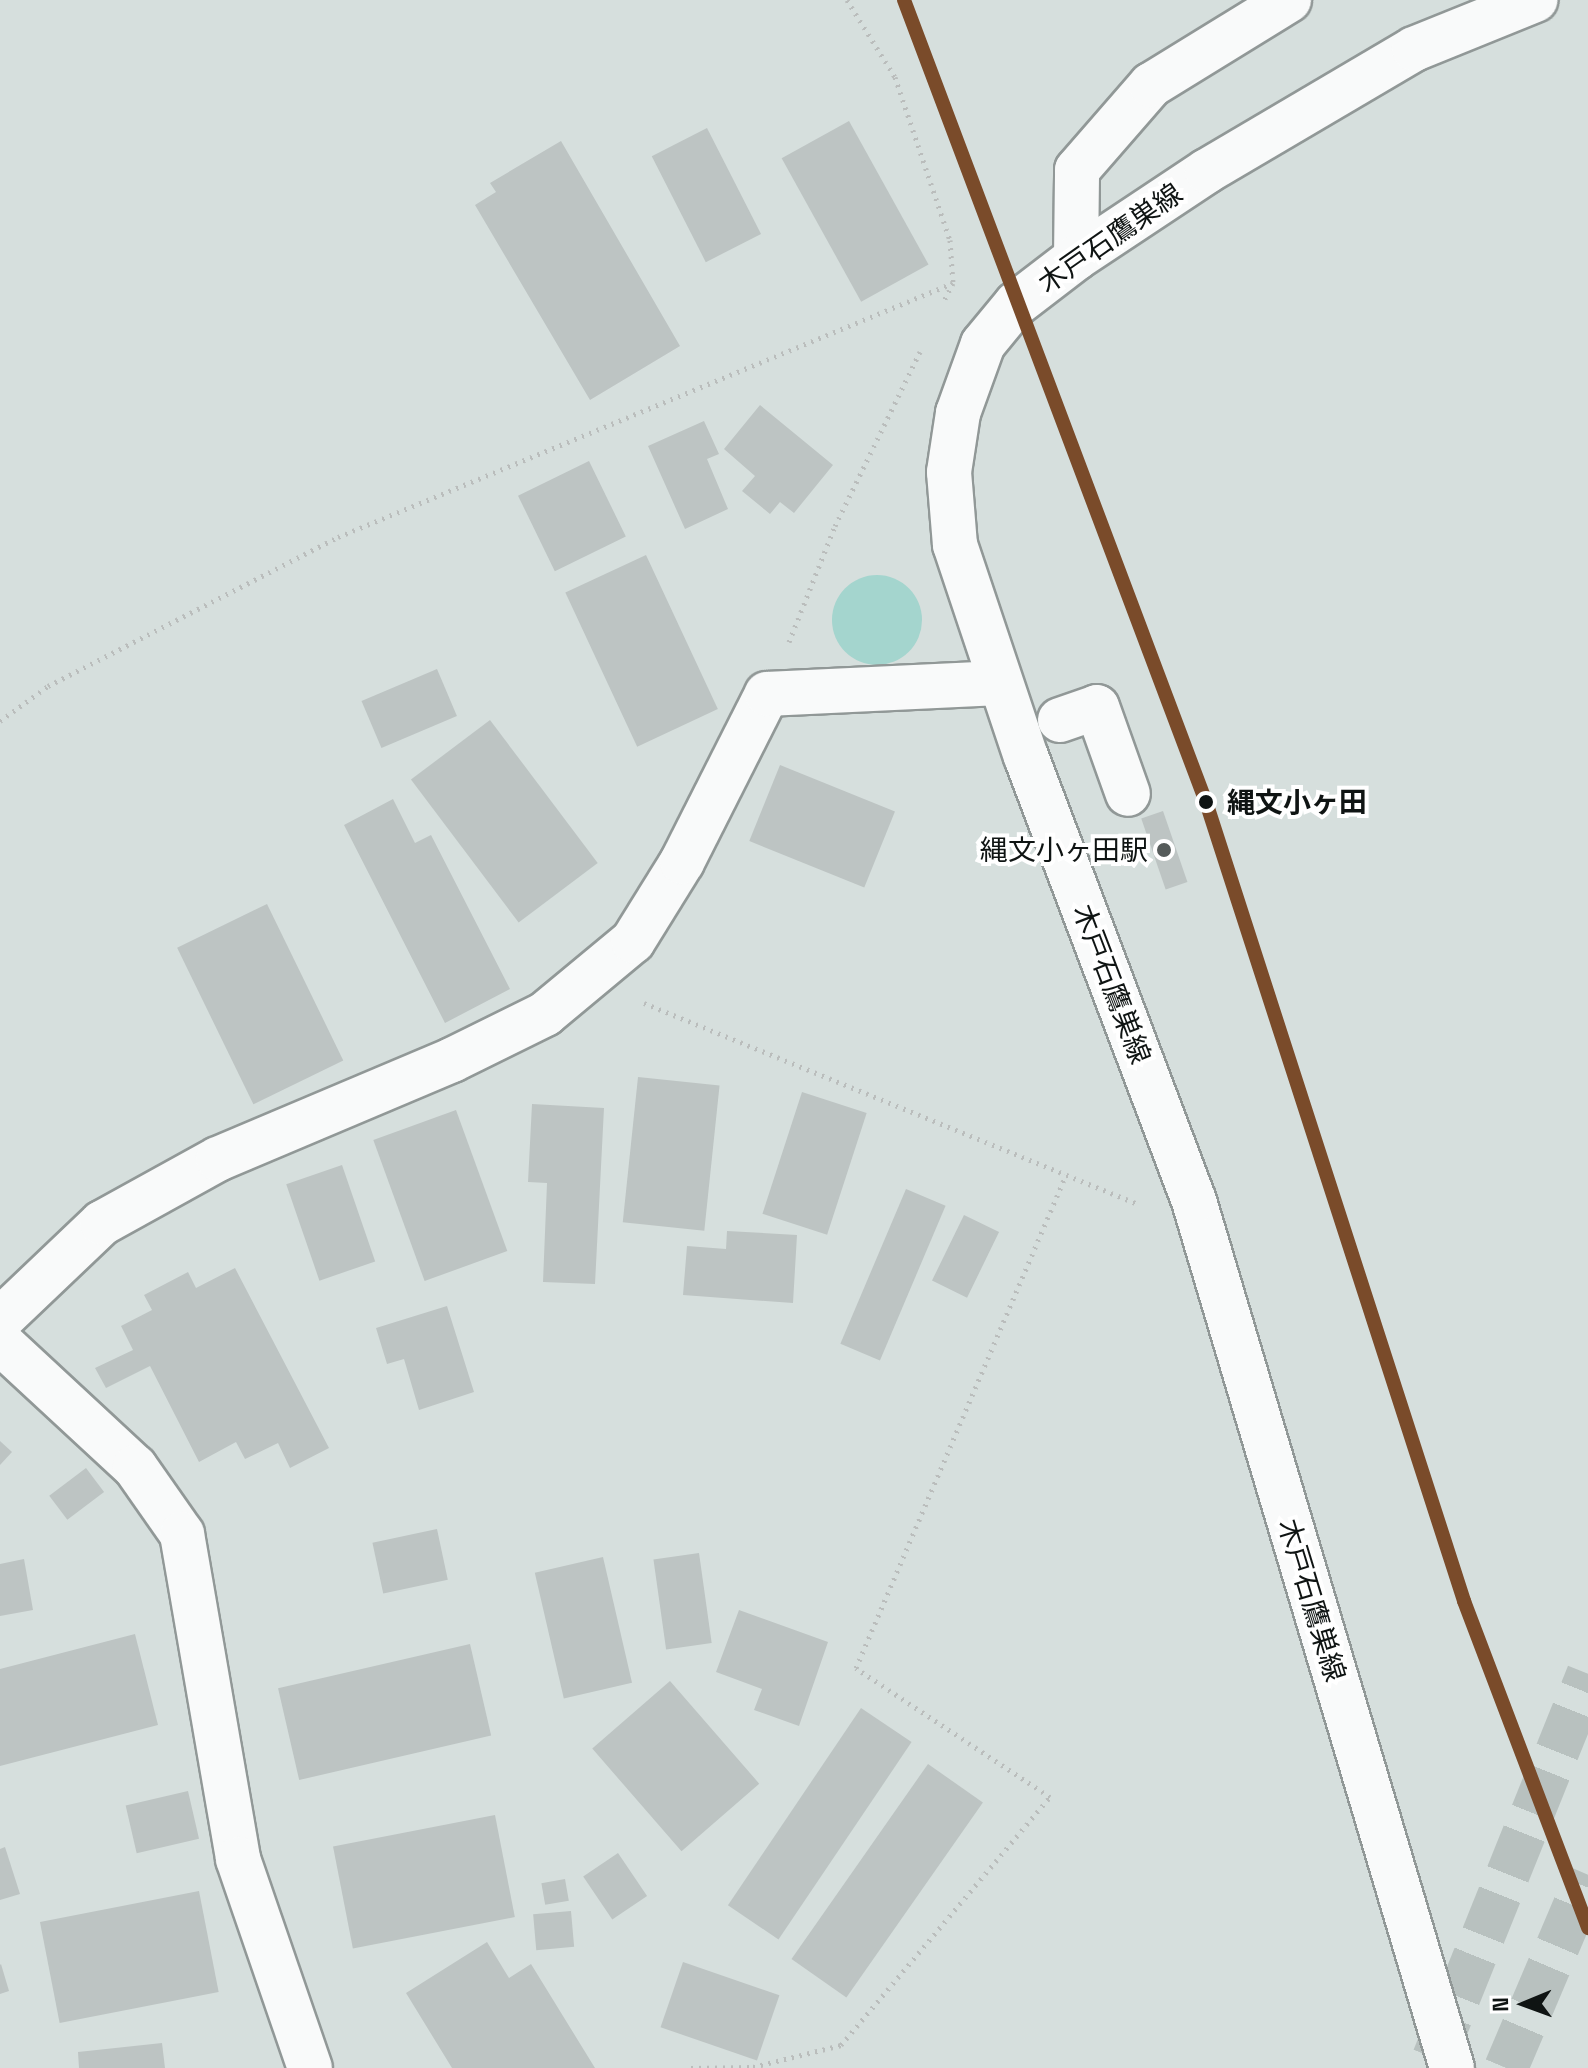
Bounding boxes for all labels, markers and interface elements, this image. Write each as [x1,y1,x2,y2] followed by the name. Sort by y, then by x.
[1032,176,1188,300] street label: 木戸石鷹巣線
[1227,785,1367,819] place label: 縄文小ヶ田
[1192,788,1220,816] marker: 縄文小ヶ田
[980,833,1148,867] place label: 縄文小ヶ田駅
[1155,841,1173,859] marker: 縄文小ヶ田駅
[1066,900,1158,1068] street label: 木戸石鷹巣線
[1271,1515,1353,1685] street label: 木戸石鷹巣線
[1484,1964,1564,2044] north arrow
[1486,1997,1514,2012] text: N

